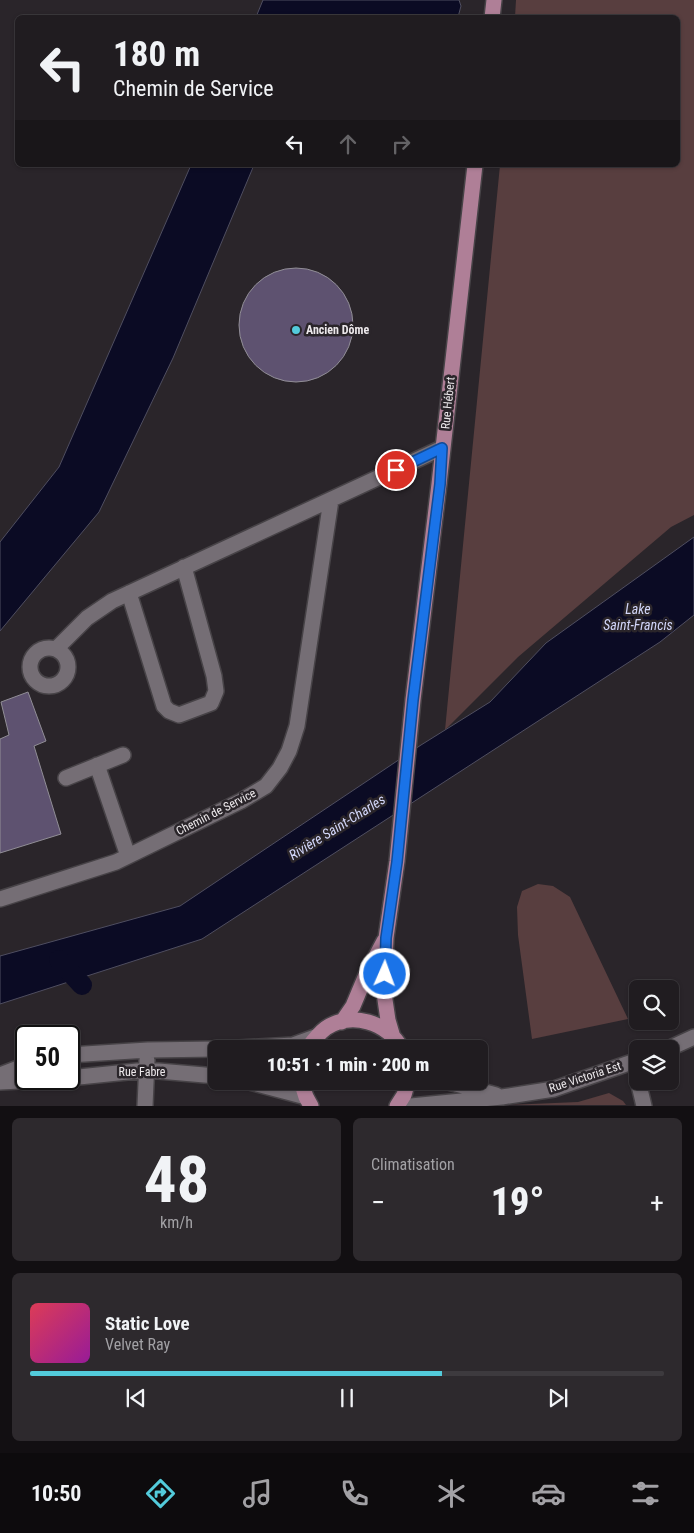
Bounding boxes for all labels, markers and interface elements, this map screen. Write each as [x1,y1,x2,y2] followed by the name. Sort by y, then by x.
[113,34,200,75] text: 180 m
[30,35,95,100] icon: left
[113,76,274,101] text: Chemin de Service
[281,130,309,158] icon: left
[334,130,362,158] icon: ahead
[387,130,415,158] icon: right
[306,323,369,337] place label: Ancien Dôme
[290,324,302,336] marker: Ancien Dôme
[438,376,458,430] street label: Rue Hébert
[375,449,417,491] pin
[382,456,410,484] icon: arrive
[603,601,673,633] water label: Lake Saint-Francis
[174,786,259,838] street label: Chemin de Service
[286,791,388,863] water label: Rivière Saint-Charles
[358,947,410,999] position arrow
[629,980,679,1090] map controls
[629,980,679,1030] button: search
[15,1025,80,1090] speed limit sign: 50
[629,1040,679,1090] button: layers
[267,1053,429,1076] text: 10:51 · 1 min · 200 m
[547,1059,623,1095] street label: Rue Victoria Est
[119,1065,166,1079] street label: Rue Fabre
[144,1142,209,1218] text: 48
[371,1155,455,1174] text: Climatisation
[491,1180,544,1224] text: 19°
[371,1186,385,1219] text: −
[650,1186,664,1219] text: +
[160,1213,193,1232] text: km/h
[105,1312,190,1335] text: Static Love
[105,1335,170,1354] text: Velvet Ray
[122,1384,150,1412] icon: previous
[333,1384,361,1412] icon: pause
[544,1384,572,1412] icon: next
[143,1476,178,1511] icon: directions
[240,1476,275,1511] icon: music
[337,1476,372,1511] icon: phone
[434,1476,469,1511] icon: climate
[531,1476,566,1511] icon: car
[628,1476,663,1511] icon: filters
[31,1481,81,1506] text: 10:50

